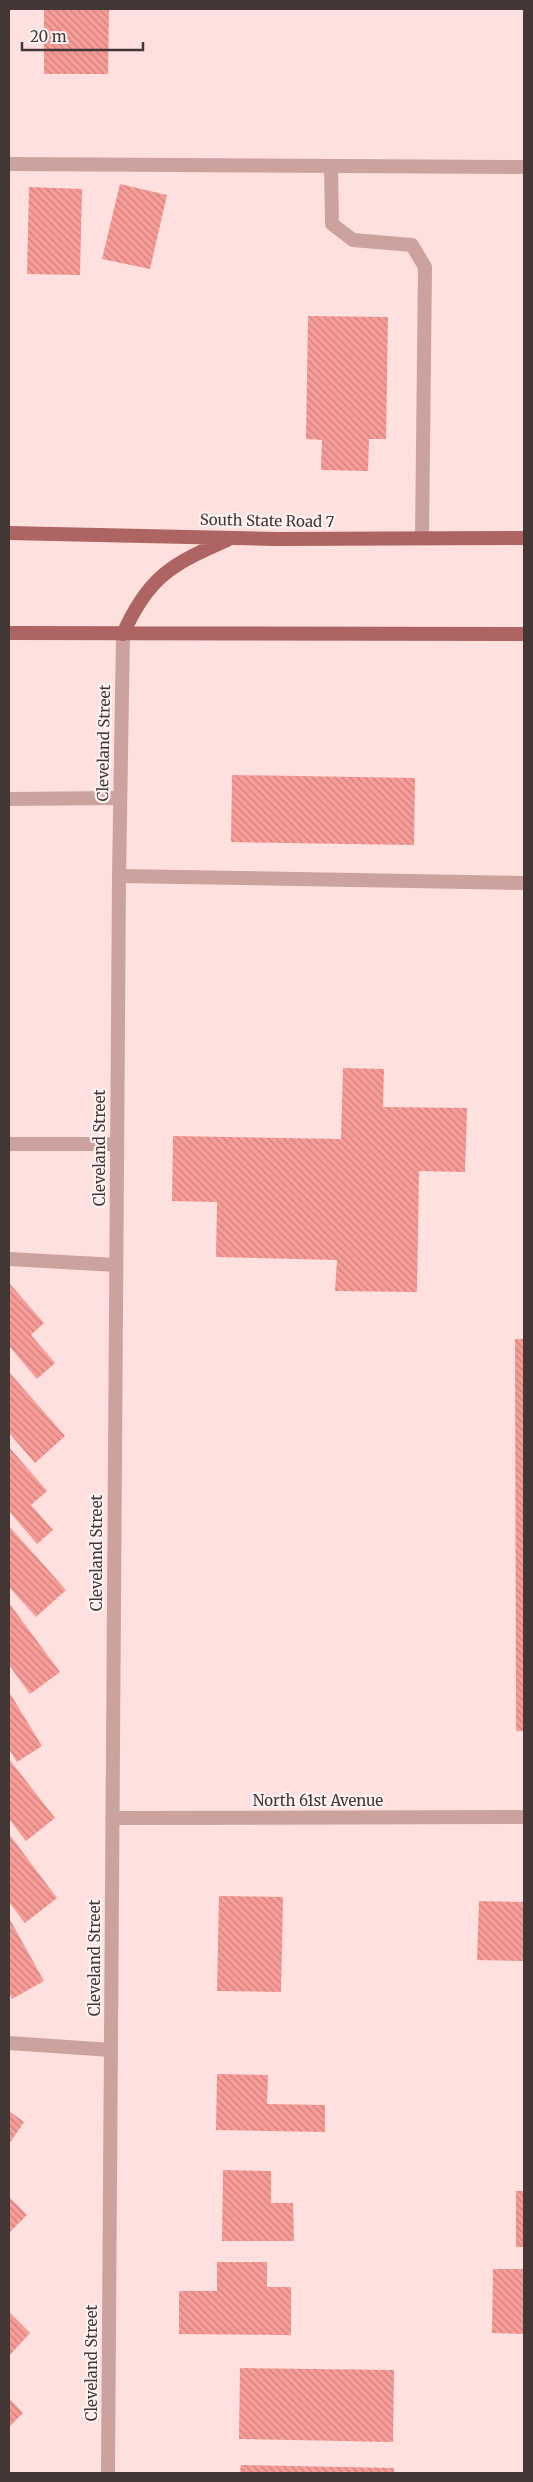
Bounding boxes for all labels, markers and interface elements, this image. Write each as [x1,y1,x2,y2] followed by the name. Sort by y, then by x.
[22,20,144,52] scale bar
[30,27,67,46] text: 20 m
[200,510,335,531] street label: South State Road 7
[93,684,114,801] street label: Cleveland Street
[90,1090,109,1206] street label: Cleveland Street
[87,1495,106,1611] street label: Cleveland Street
[253,1791,383,1810] street label: North 61st Avenue
[85,1900,104,2016] street label: Cleveland Street
[82,2305,101,2421] street label: Cleveland Street

